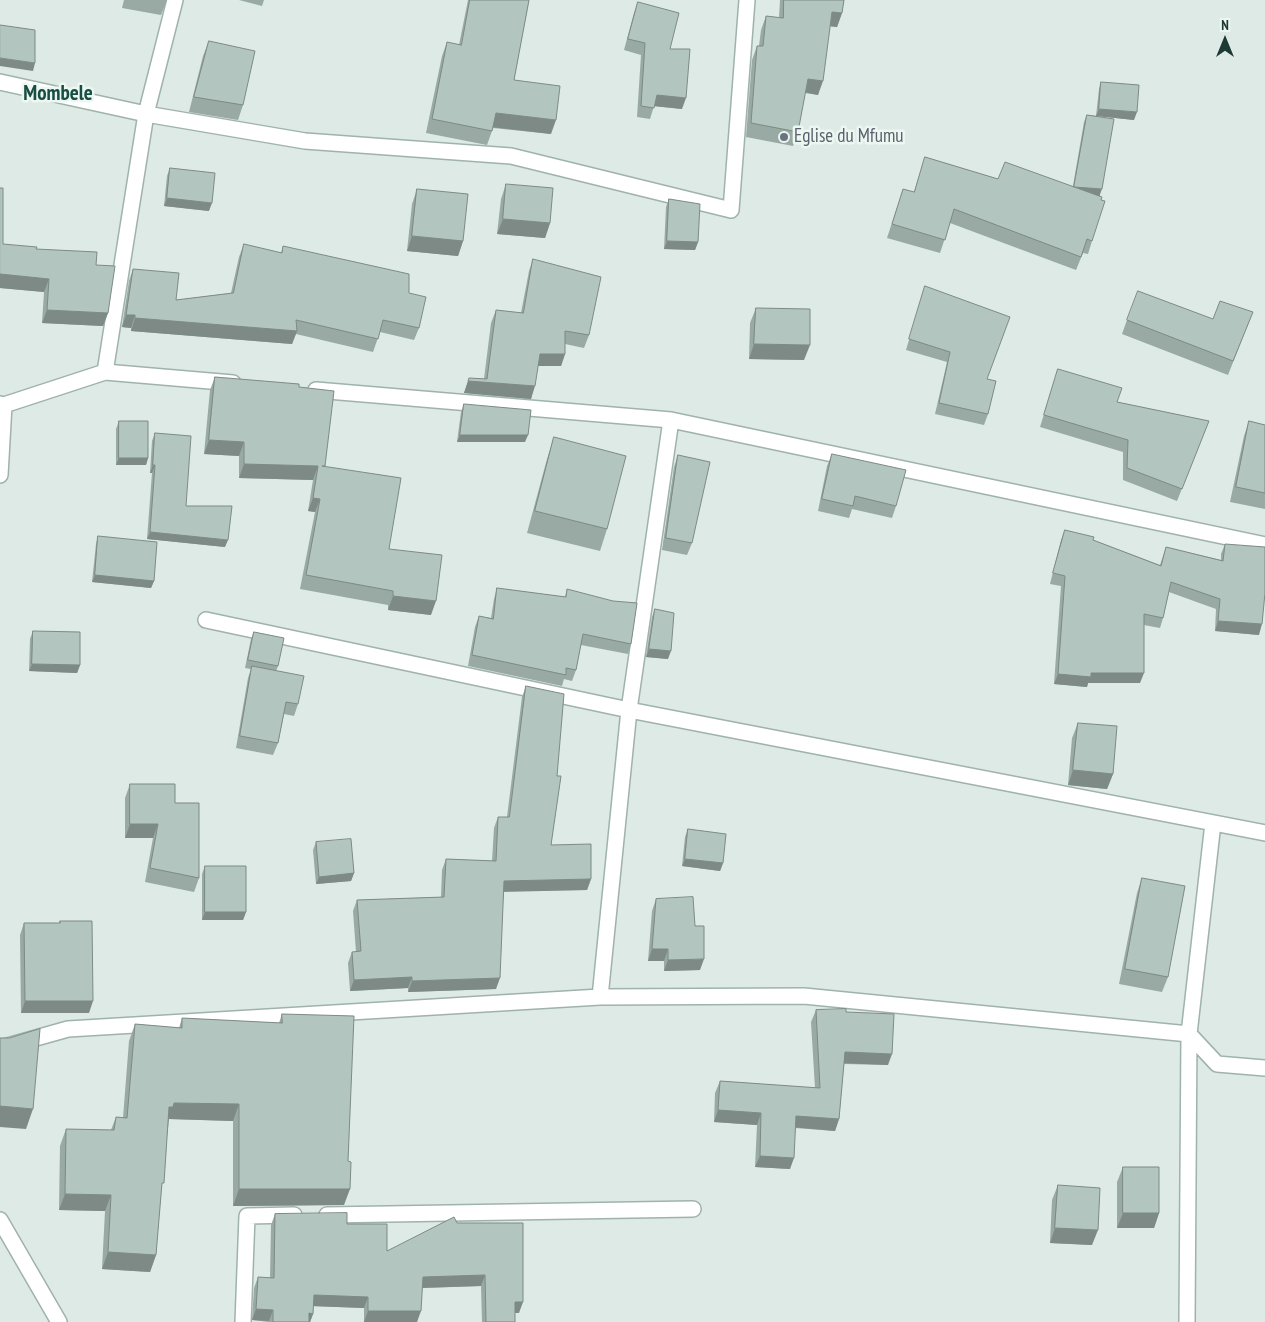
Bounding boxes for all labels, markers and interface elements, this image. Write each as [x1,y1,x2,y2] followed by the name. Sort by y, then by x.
[1200,15,1250,65] north arrow
[1221,16,1229,34] text: N
[23,81,93,107] district label: Mombele
[794,126,904,148] place label: Eglise du Mfumu
[778,131,790,143] marker: Eglise du Mfumu

